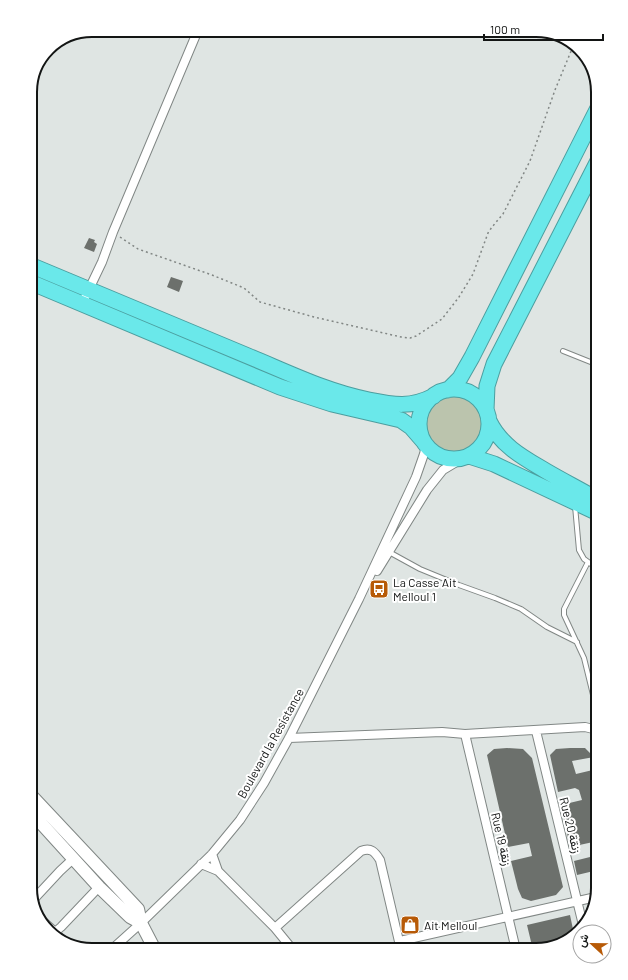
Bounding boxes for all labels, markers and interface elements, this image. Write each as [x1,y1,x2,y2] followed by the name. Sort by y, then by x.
[484,16,603,42] scale bar
[490,22,520,36] text: 100 m
[393,575,457,603] place label: La Casse Ait Melloul 1
[368,578,390,600] bus stop icon: La Casse Ait Melloul 1
[234,686,306,800] street label: Boulevard la Resistance
[555,796,585,855] street label: Rue 20 زنقة
[487,811,515,868] street label: Rue 19 زنقة
[399,914,421,936] shop icon: Ait Melloul
[424,918,477,932] place label: Ait Melloul
[572,924,612,964] north arrow
[574,932,592,949] text: ش

